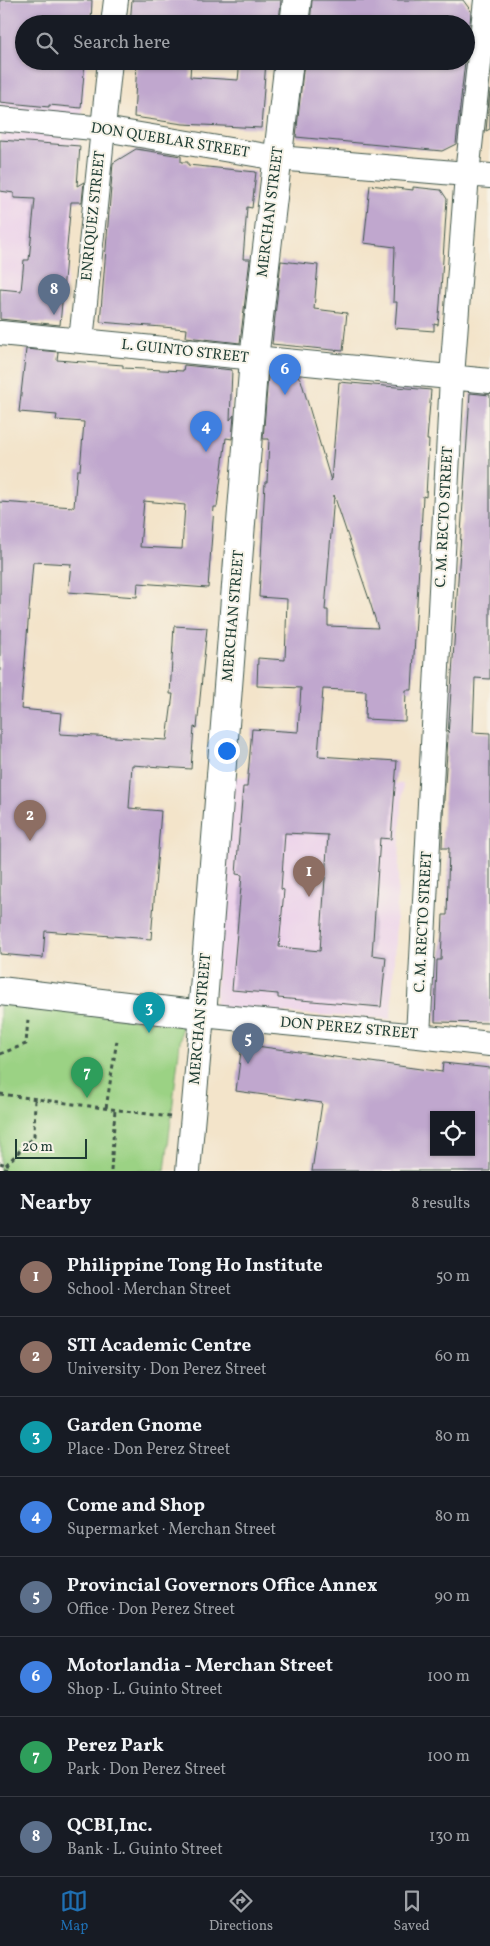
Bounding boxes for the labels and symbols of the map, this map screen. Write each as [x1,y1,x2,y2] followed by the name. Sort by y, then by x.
[89,118,251,164] street label: DON QUEBLAR STREET
[253,145,289,279] street label: MERCHAN STREET
[77,149,111,282] street label: ENRIQUEZ STREET
[38,274,70,315] pin: 8
[120,335,250,369] street label: L. GUINTO STREET
[269,354,301,395] pin: 6
[190,411,222,452] pin: 4
[431,446,459,588] street label: C. M. RECTO STREET
[218,549,250,683] street label: MERCHAN STREET
[214,738,240,764] your location
[14,800,46,841] pin: 2
[410,851,438,993] street label: C. M. RECTO STREET
[293,856,325,897] pin: 1
[185,952,217,1086] street label: MERCHAN STREET
[133,992,165,1033] pin: 3
[279,1013,419,1046] street label: DON PEREZ STREET
[232,1023,264,1064] pin: 5
[71,1057,103,1098] pin: 7
[15,1136,88,1159] scale bar

